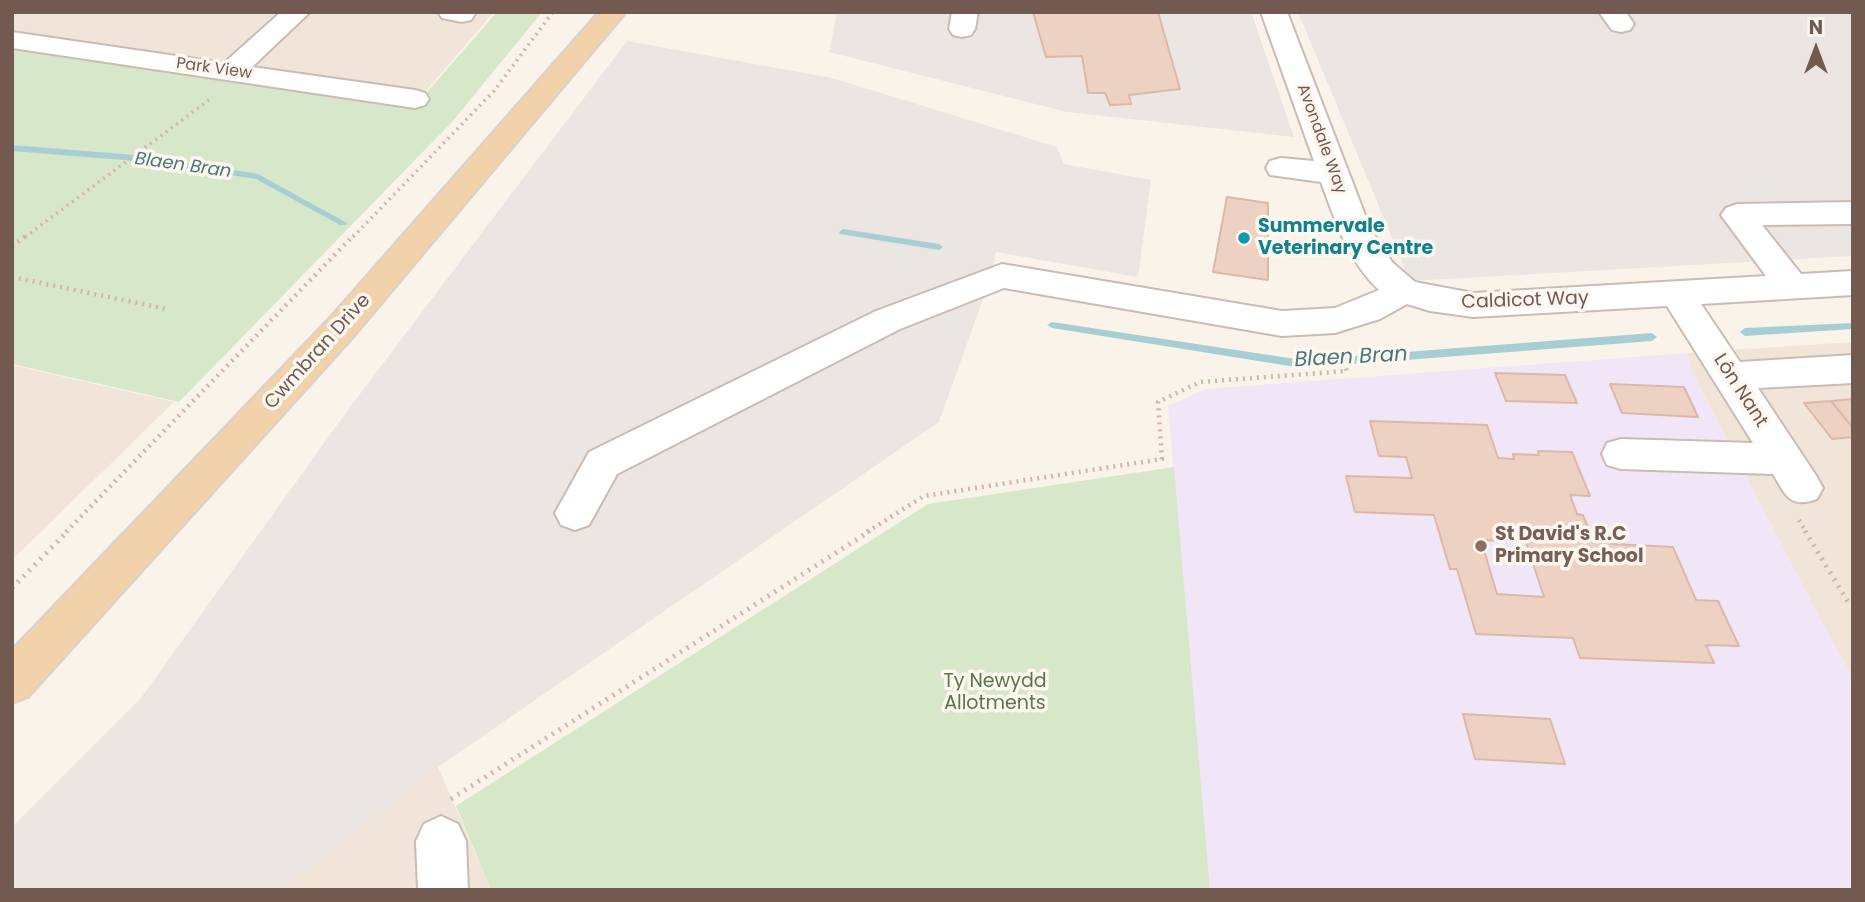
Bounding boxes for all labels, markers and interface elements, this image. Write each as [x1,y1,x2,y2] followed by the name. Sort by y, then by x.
[1781,14,1851,84] north arrow
[1809,14,1823,41] text: N
[175,54,253,84] street label: Park View
[1292,81,1350,197] street label: Avondale Way
[133,149,233,183] water label: Blaen Bran
[1258,216,1433,260] place label: Summervale Veterinary Centre
[1236,230,1252,246] marker: Summervale Veterinary Centre
[1461,287,1589,315] street label: Caldicot Way
[260,290,376,414] street label: Cwmbran Drive
[1294,342,1408,374] water label: Blaen Bran
[1708,350,1772,432] street label: Lôn Nant
[1495,524,1644,568] place label: St David's R.C Primary School
[1473,538,1489,554] marker: St David's R.C Primary School
[943,671,1047,715] park label: Ty Newydd Allotments

